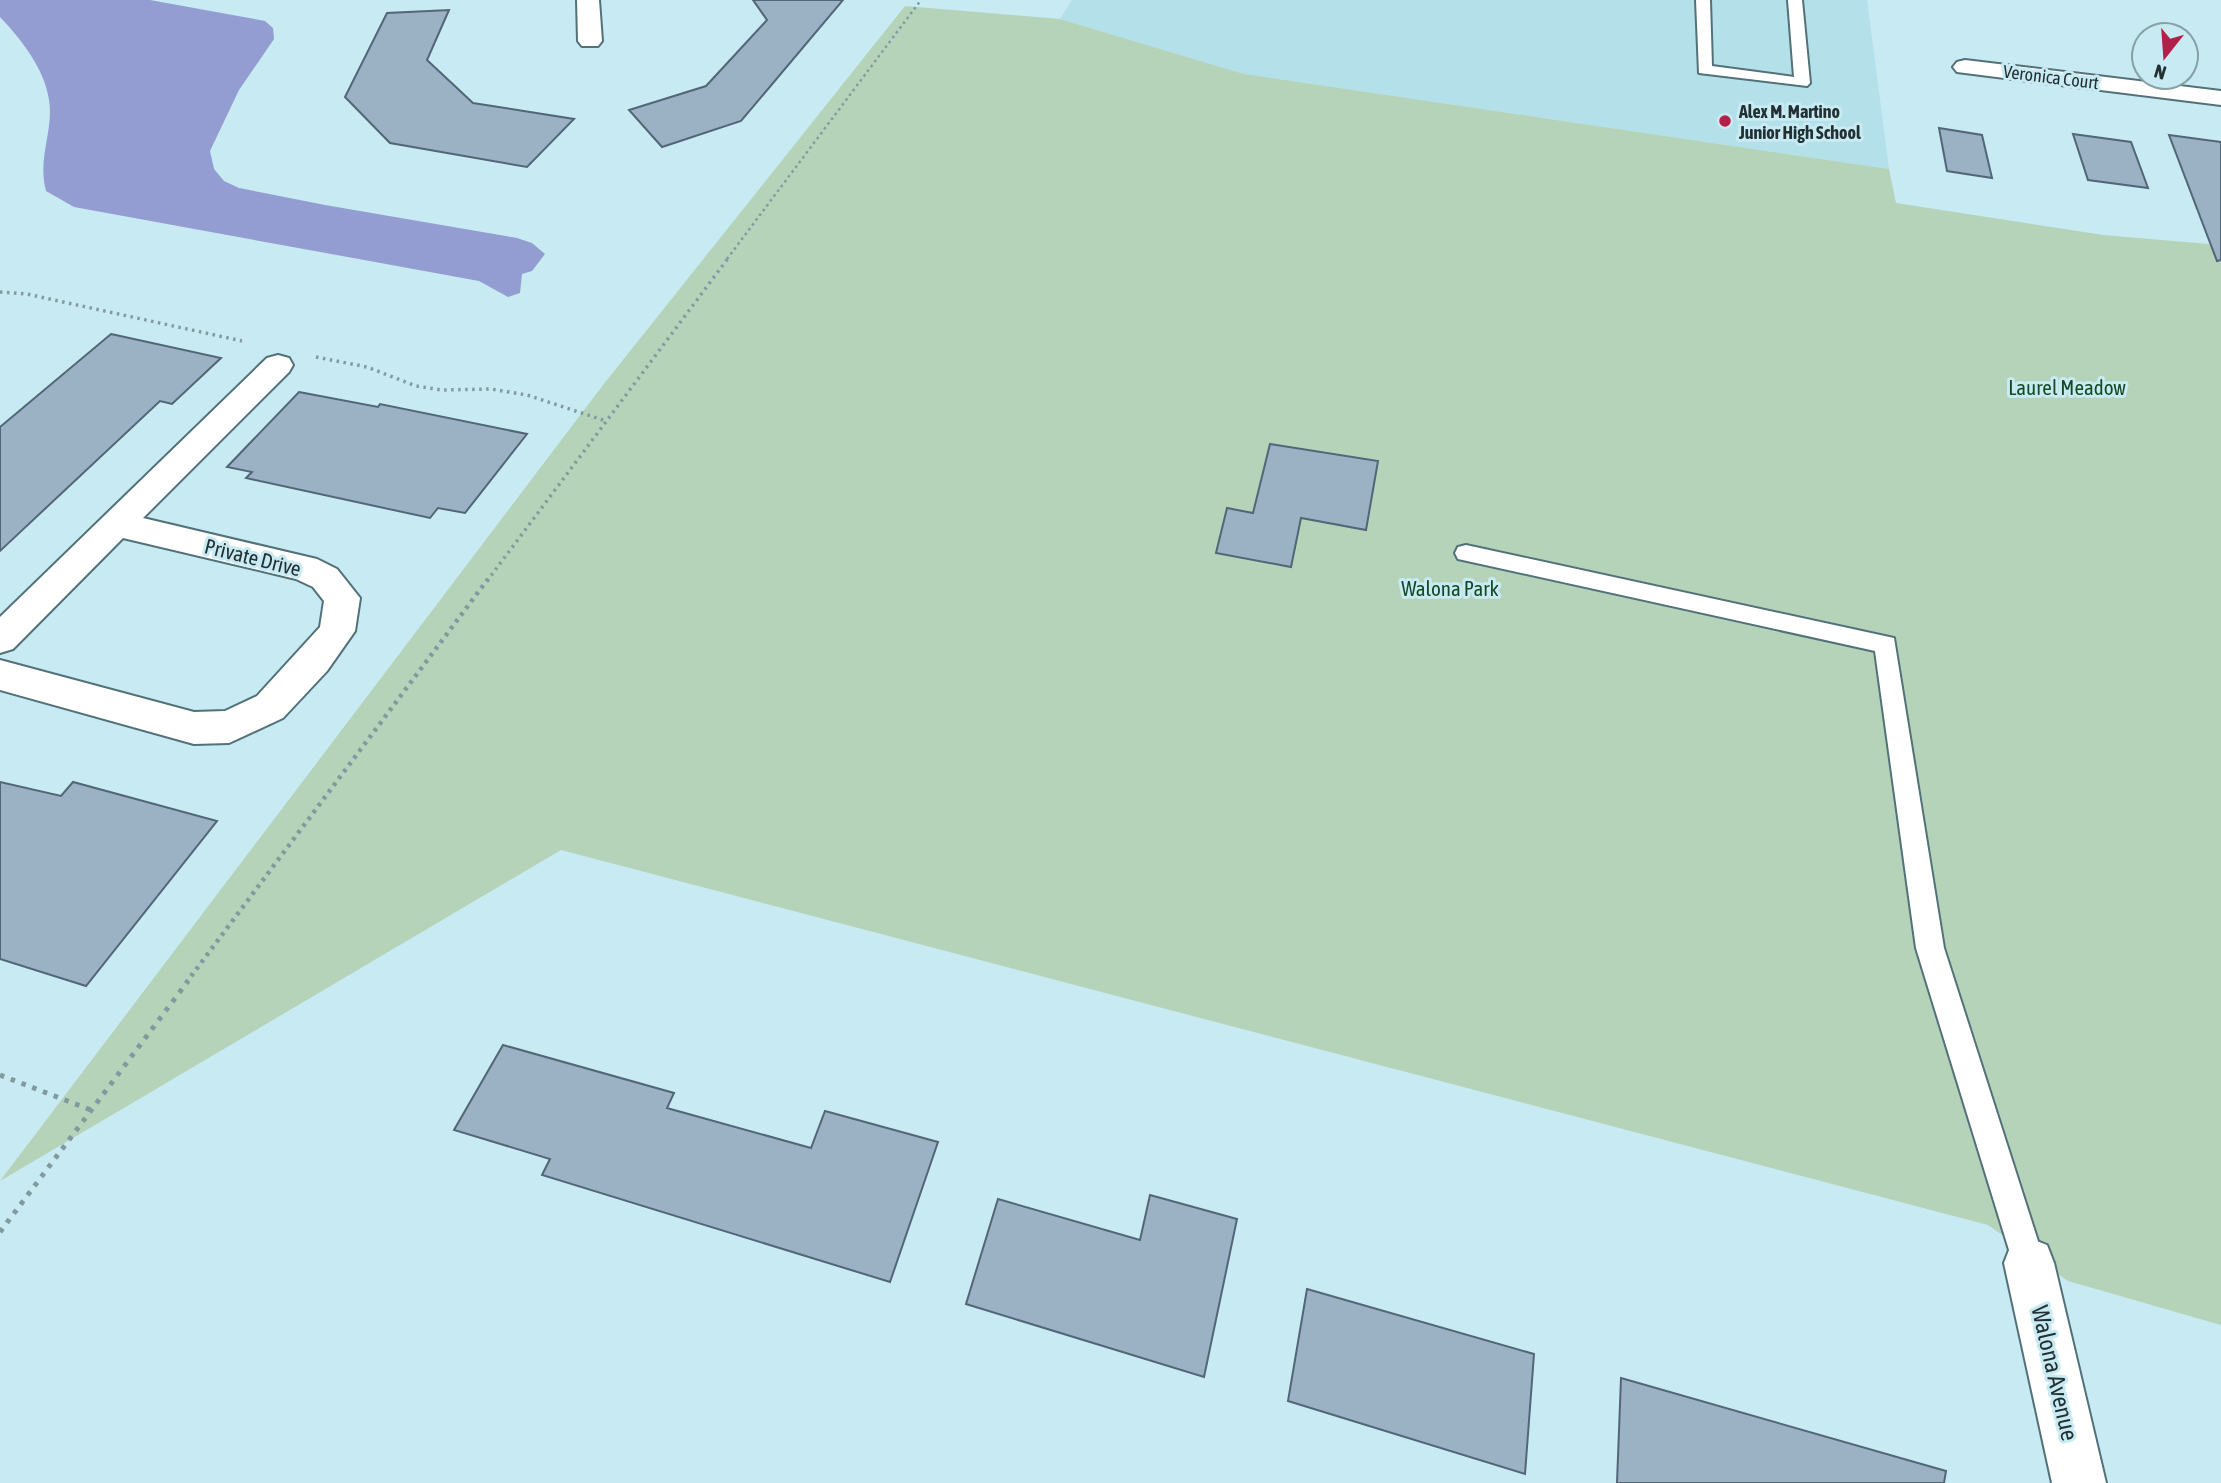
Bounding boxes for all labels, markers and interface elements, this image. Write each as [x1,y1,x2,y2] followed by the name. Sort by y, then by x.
[2130,21,2200,91] north arrow
[2151,60,2169,84] text: N
[2002,61,2100,93] street label: Veronica Court
[1738,101,1861,143] place label: Alex M. Martino Junior High School
[1717,113,1733,129] marker: Alex M. Martino Junior High School
[2008,375,2126,399] park label: Laurel Meadow
[202,533,304,581] street label: Private Drive
[1401,576,1499,600] park label: Walona Park
[2026,1303,2084,1443] street label: Walona Avenue

